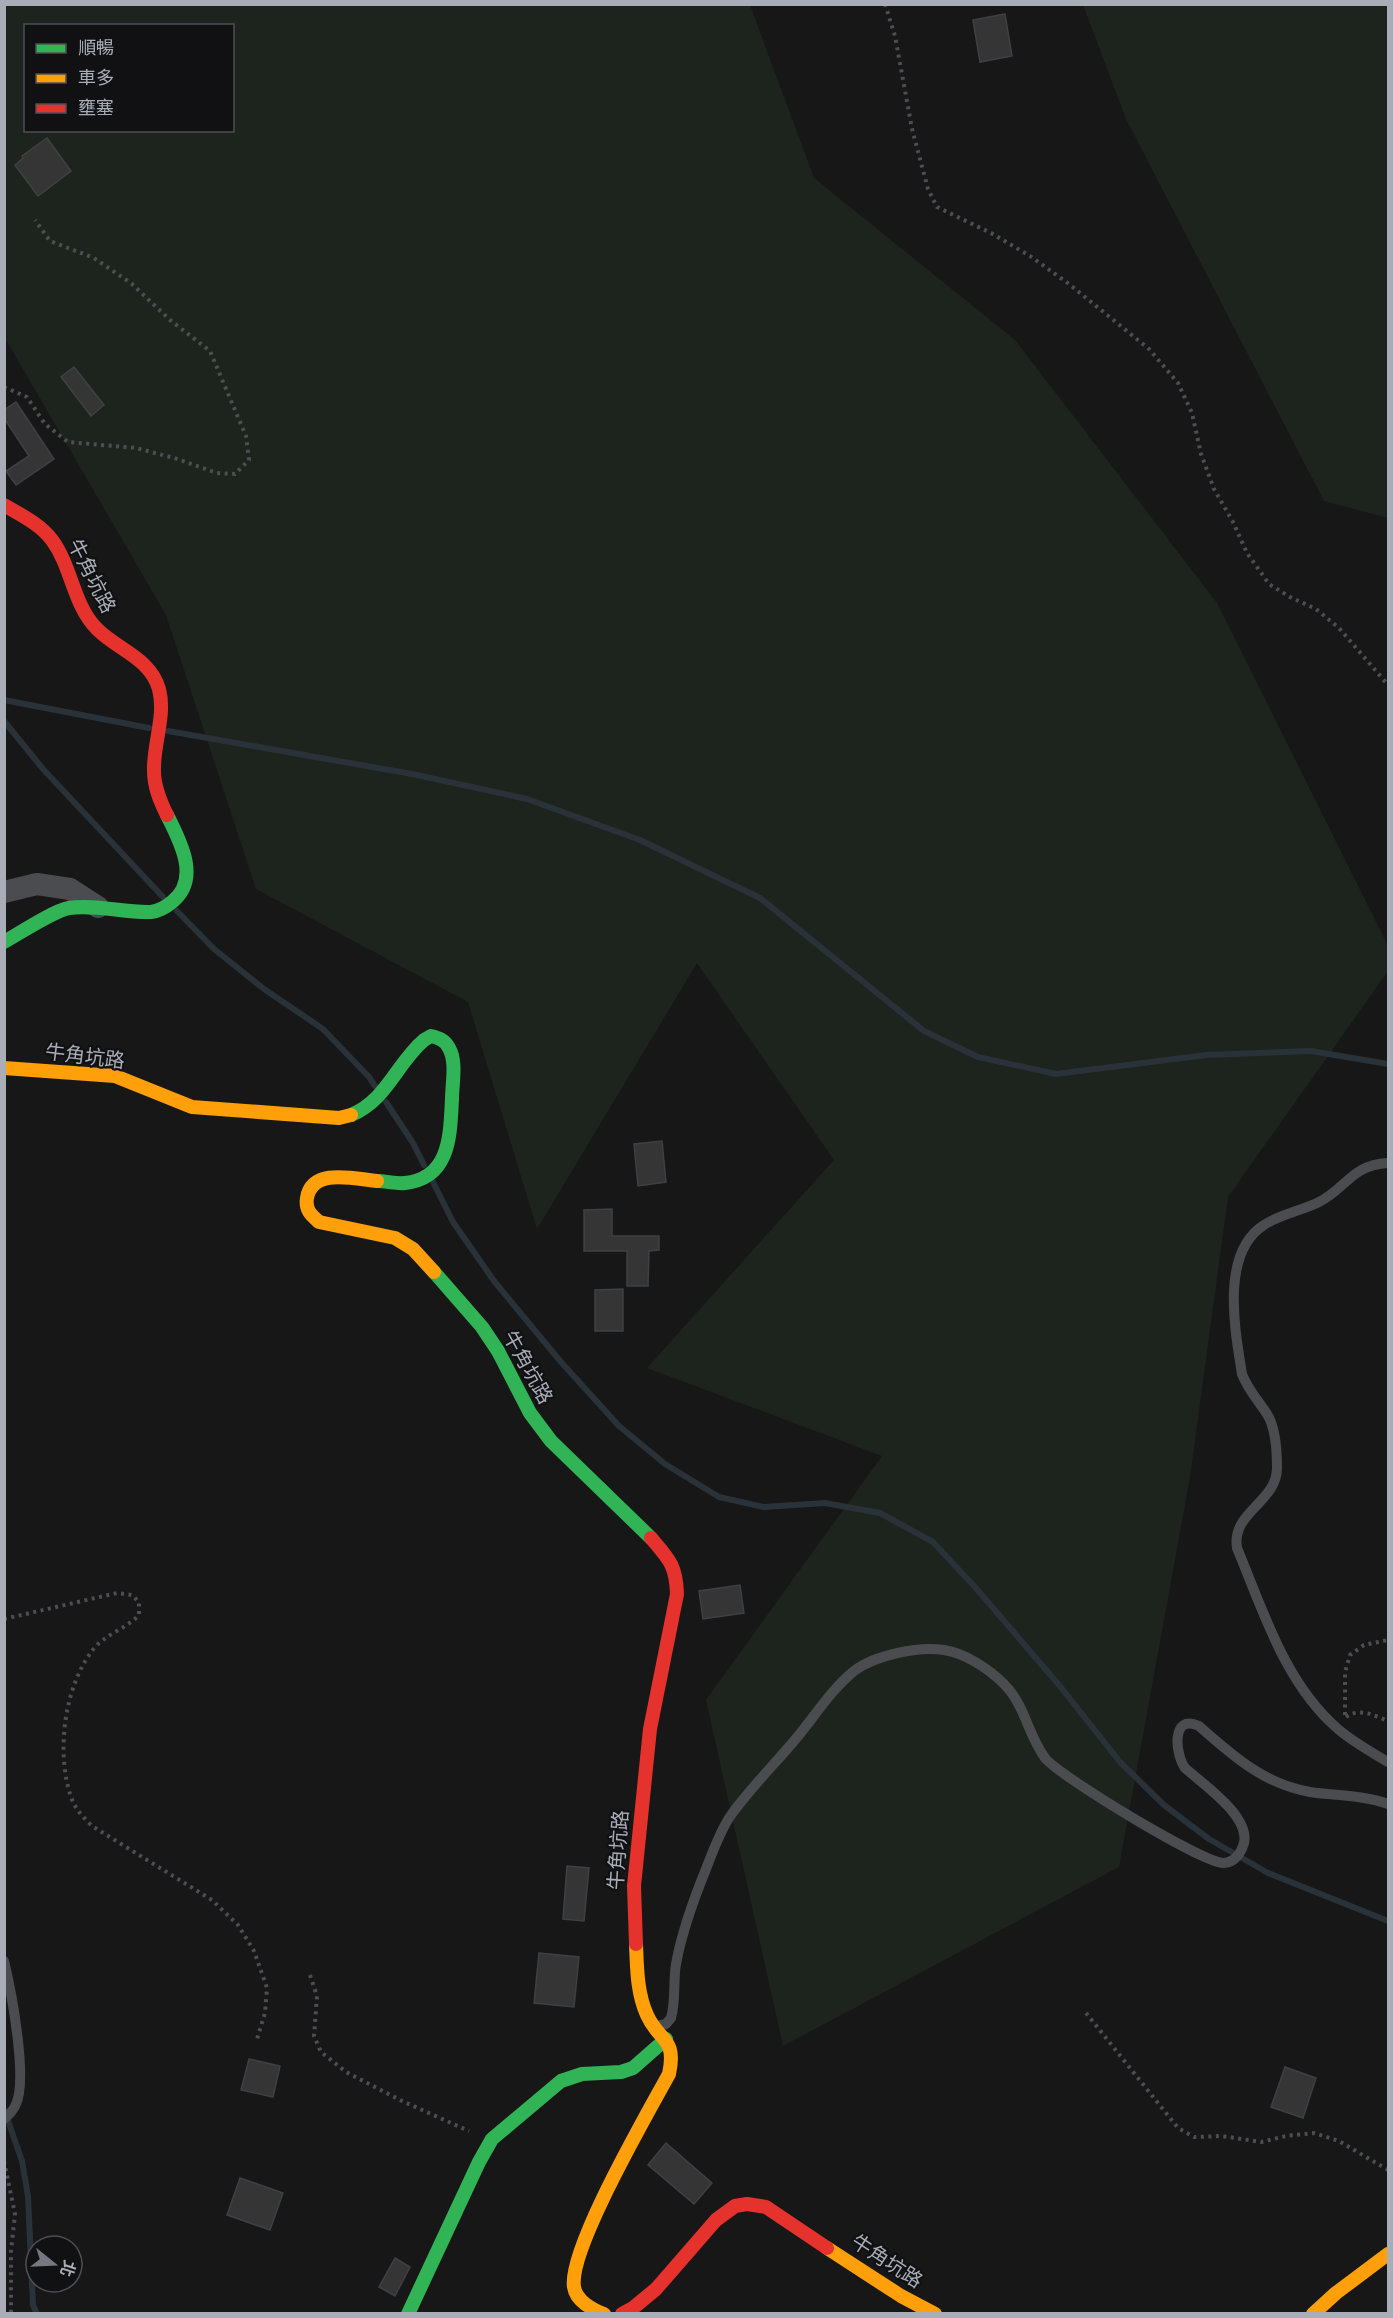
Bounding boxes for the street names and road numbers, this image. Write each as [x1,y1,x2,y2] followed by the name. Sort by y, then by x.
[63,535,121,617] street label: 牛角坑路
[44,1039,126,1073] street label: 牛角坑路
[498,1326,558,1408] street label: 牛角坑路
[603,1809,633,1891] street label: 牛角坑路
[847,2229,927,2293] street label: 牛角坑路

